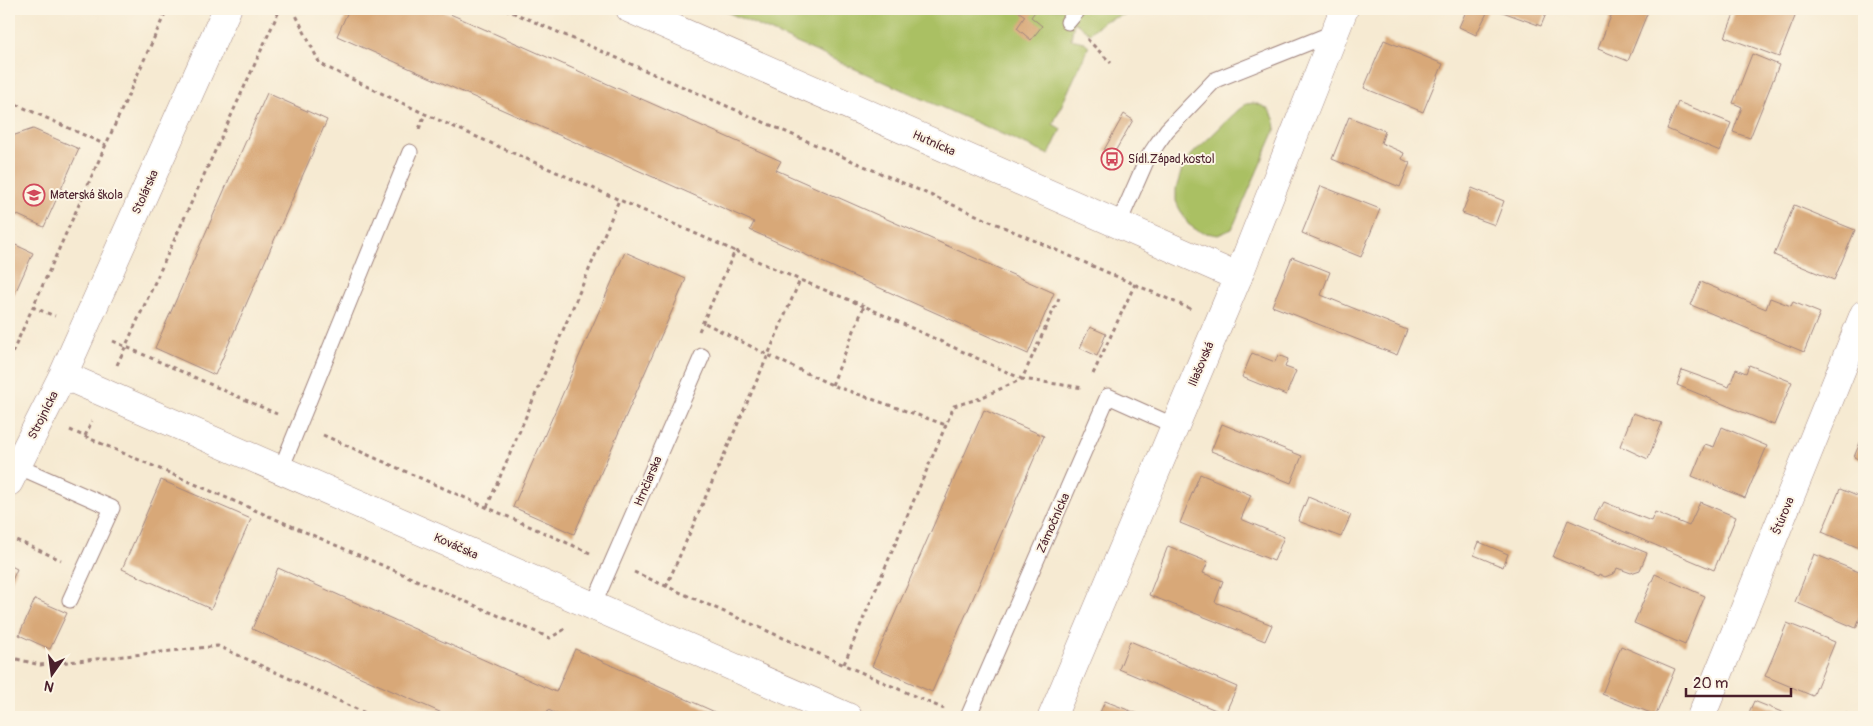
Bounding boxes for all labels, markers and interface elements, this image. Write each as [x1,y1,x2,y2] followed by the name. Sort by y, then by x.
[910,127,958,160] street label: Hutnícka
[1100,147,1124,171] bus stop icon: Sídl.Západ,kostol
[1128,152,1215,167] place label: Sídl.Západ,kostol
[129,167,162,217] street label: Stolárska
[22,183,46,207] school or university icon: Materská škola
[50,188,123,203] place label: Materská škola
[1185,339,1218,389] street label: Iliašovská
[25,388,62,442] street label: Strojnícka
[631,454,666,508] street label: Hrnčiarska
[1034,491,1073,555] street label: Zámočnícka
[1768,494,1798,537] street label: Štúrova
[431,530,481,563] street label: Kováčska
[28,648,78,698] north arrow
[1686,666,1790,698] scale bar
[1693,674,1728,693] text: 20 m
[42,677,56,696] text: N

